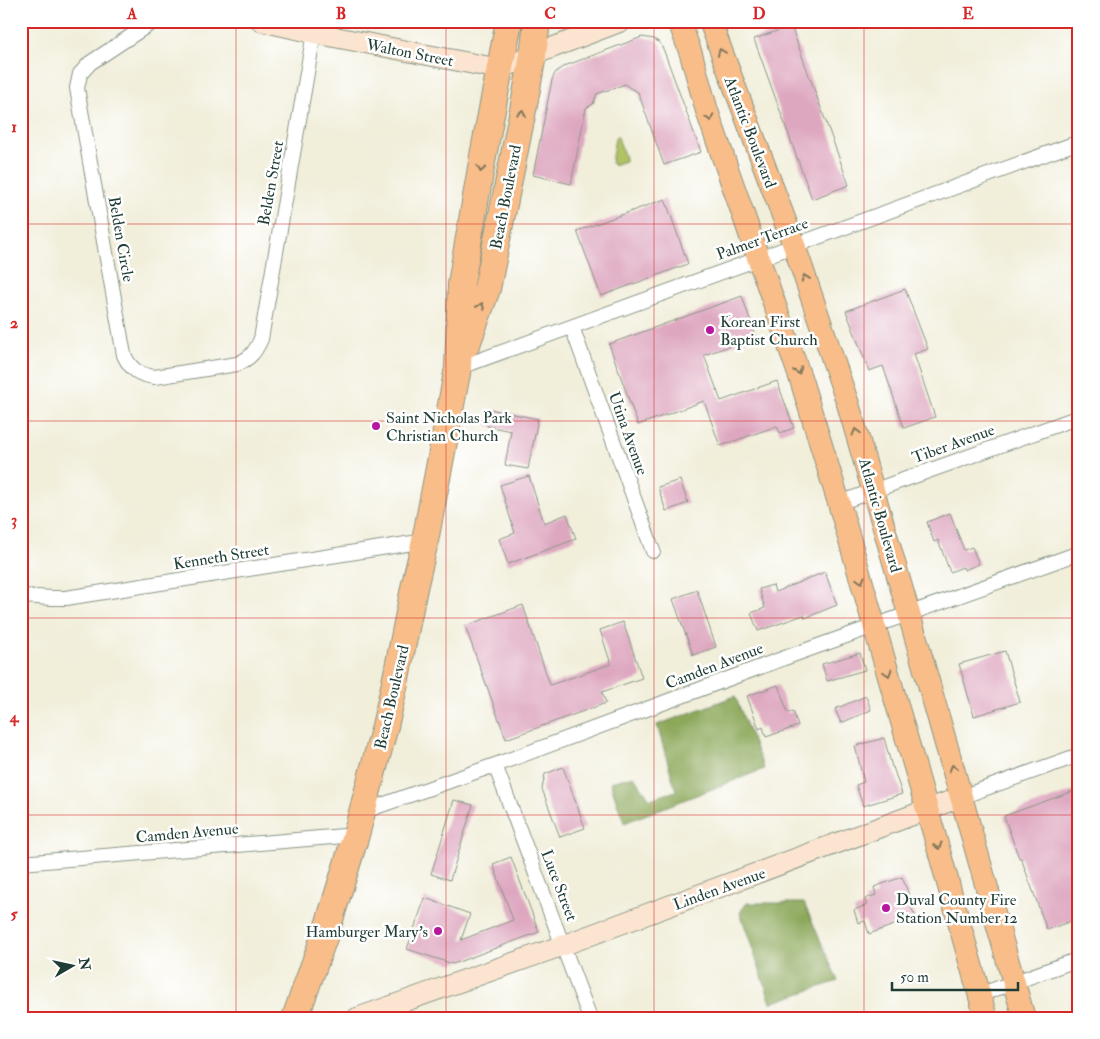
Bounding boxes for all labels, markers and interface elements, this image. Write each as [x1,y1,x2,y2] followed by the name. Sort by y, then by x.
[126,4,138,24] text: A
[336,4,346,24] text: B
[544,4,556,24] text: C
[752,4,766,24] text: D
[962,4,974,24] text: E
[363,35,455,71] street label: Walton Street
[717,49,727,57] one-way arrow
[719,73,781,191] street label: Atlantic Boulevard
[517,108,527,117] one-way arrow
[704,113,714,122] one-way arrow
[11,117,17,137] text: 1
[254,139,288,227] street label: Belden Street
[486,143,526,251] street label: Beach Boulevard
[476,165,487,173] one-way arrow
[104,195,138,284] street label: Belden Circle
[714,213,811,265] street label: Palmer Terrace
[801,274,811,283] one-way arrow
[475,302,485,311] one-way arrow
[720,312,818,351] place label: Korean First Baptist Church
[10,313,18,333] text: 2
[704,324,716,336] marker: Korean First Baptist Church
[792,366,802,374] one-way arrow
[604,389,652,478] street label: Utina Avenue
[386,408,512,446] place label: Saint Nicholas Park Christian Church
[370,420,382,432] marker: Saint Nicholas Park Christian Church
[909,420,997,468] street label: Tiber Avenue
[852,429,862,437] one-way arrow
[854,455,906,575] street label: Atlantic Boulevard
[11,510,17,530] text: 3
[172,540,270,574] street label: Kenneth Street
[856,576,866,584] one-way arrow
[663,638,766,694] street label: Camden Avenue
[370,643,414,751] street label: Beach Boulevard
[882,668,893,677] one-way arrow
[9,707,20,727] text: 4
[948,764,958,772] one-way arrow
[135,819,240,847] street label: Camden Avenue
[932,841,942,849] one-way arrow
[536,847,582,924] street label: Luce Street
[671,863,768,915] street label: Linden Avenue
[896,890,1018,928] place label: Duval County Fire Station Number 12
[880,902,892,914] marker: Duval County Fire Station Number 12
[10,904,18,924] text: 5
[305,922,428,942] place label: Hamburger Mary's
[432,925,444,937] marker: Hamburger Mary's
[48,942,98,992] north arrow
[75,956,94,972] text: N
[892,959,1019,991] scale bar
[900,968,929,987] text: 50 m

